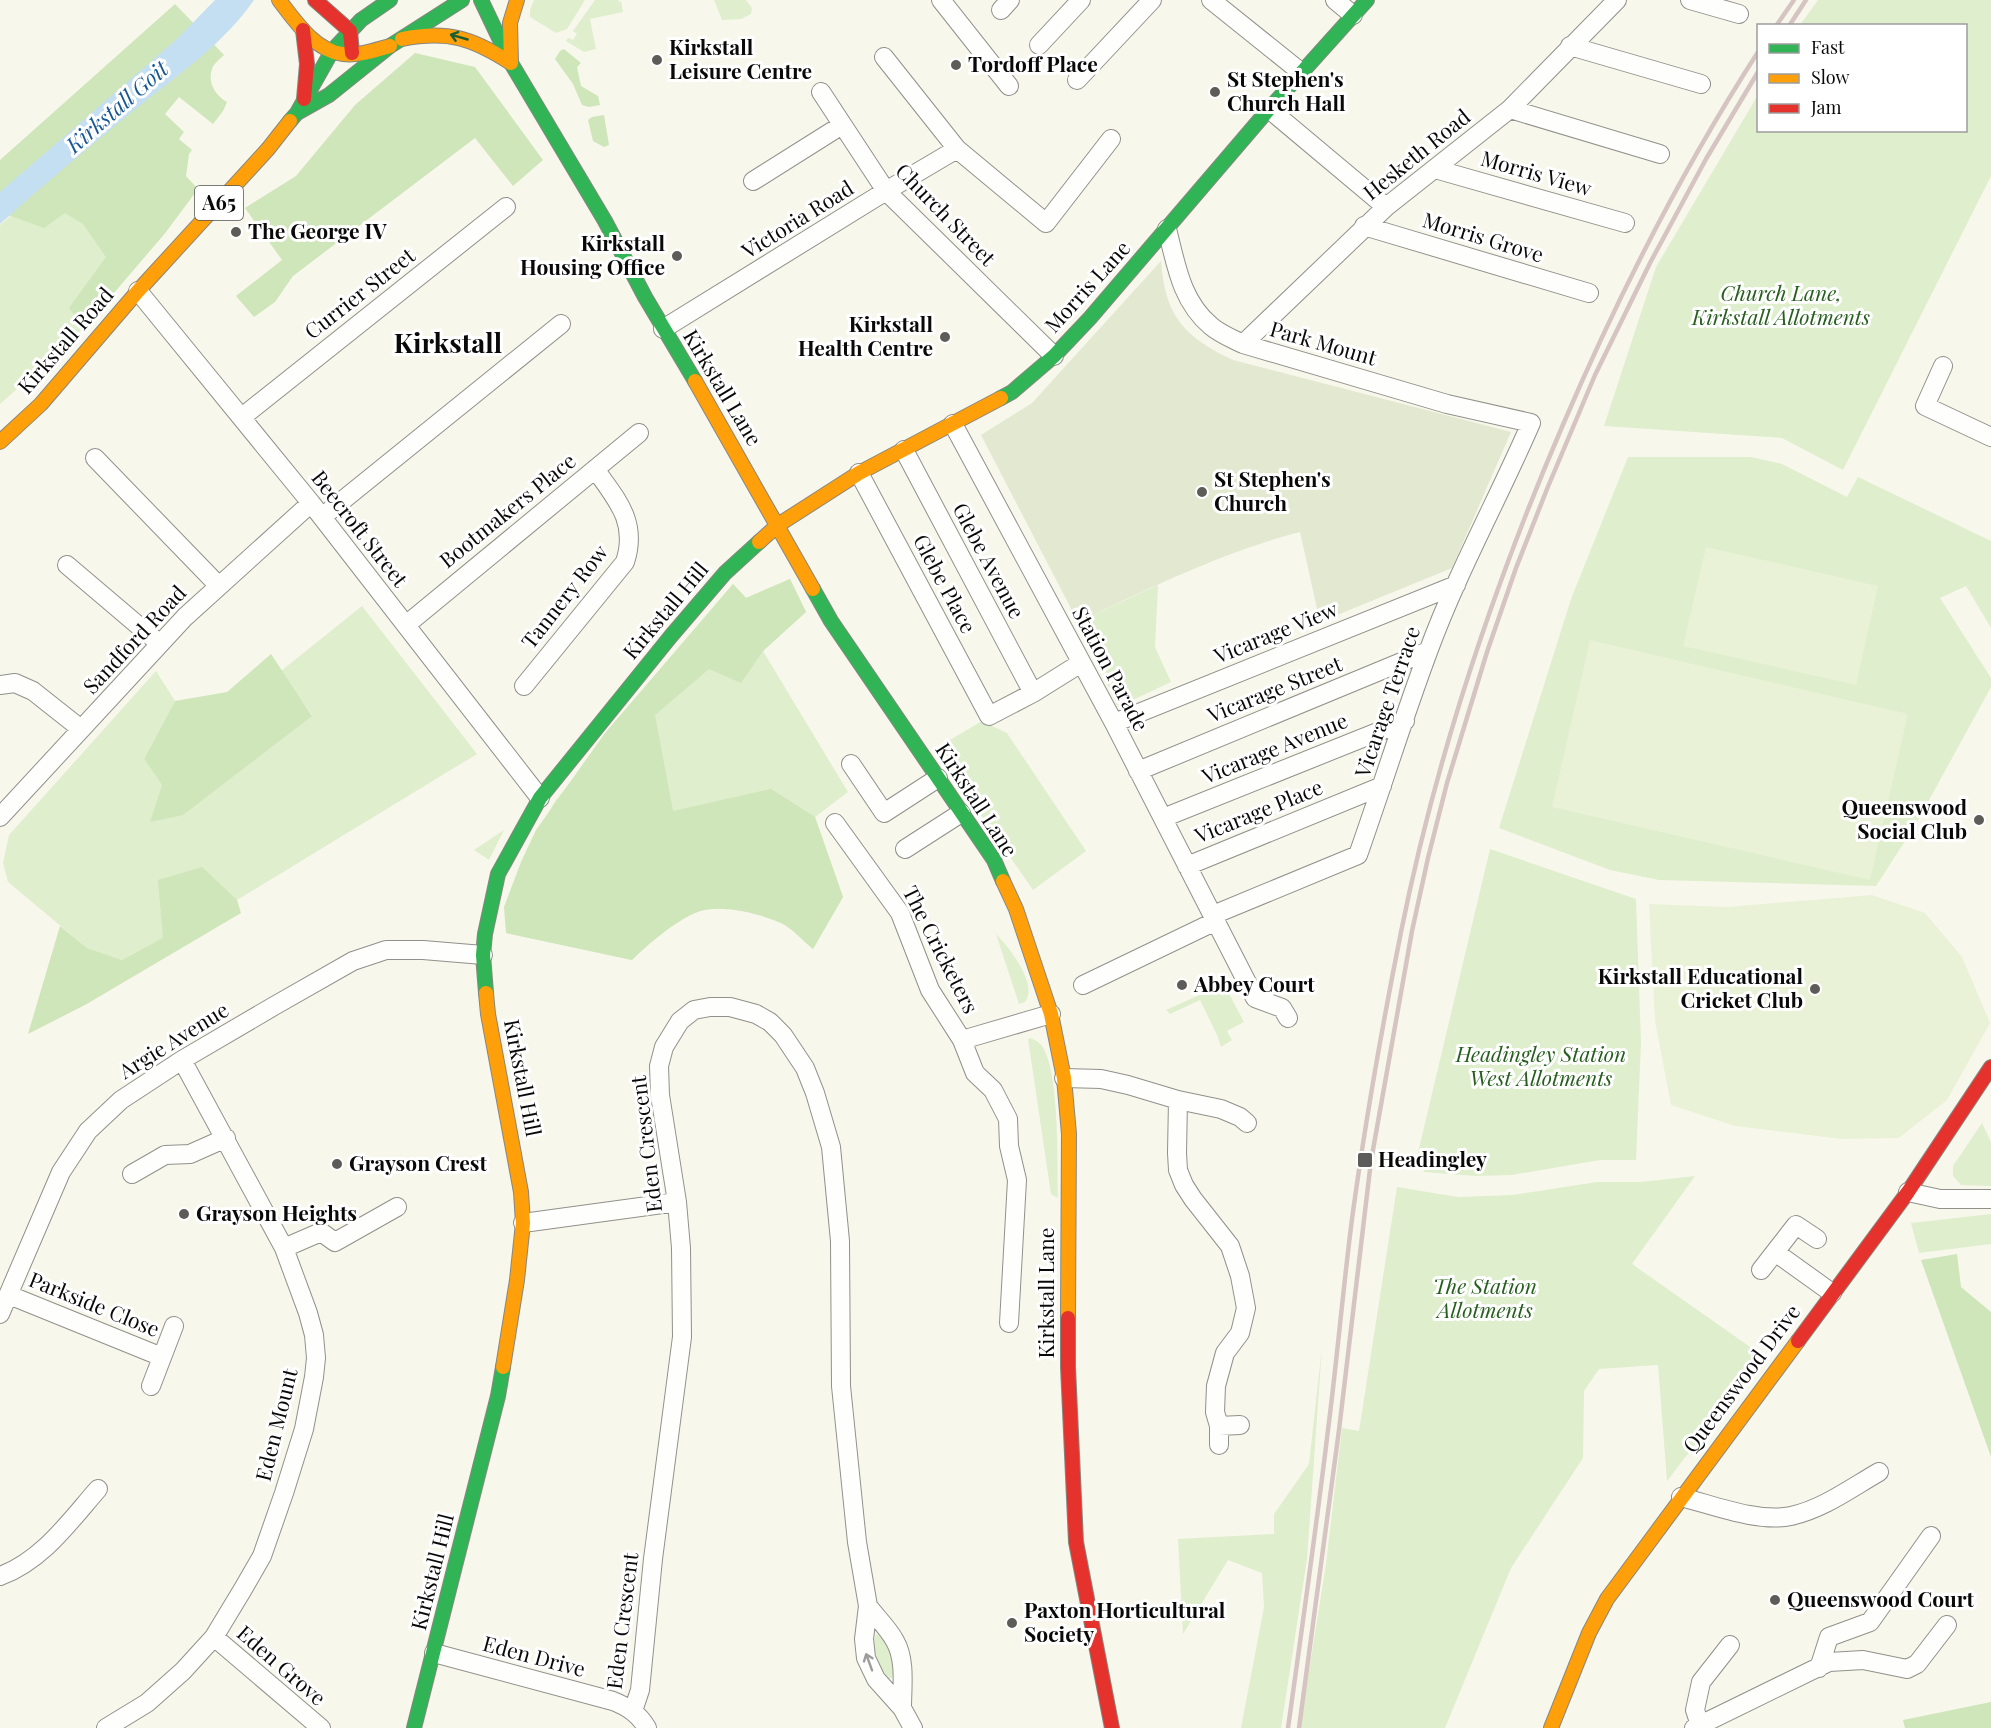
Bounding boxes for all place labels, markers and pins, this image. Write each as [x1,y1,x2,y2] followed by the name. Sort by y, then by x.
[669,32,812,84] place label: Kirkstall Leisure Centre
[968,49,1098,77] place label: Tordoff Place
[650,53,664,67] marker: Kirkstall Leisure Centre
[949,58,963,72] marker: Tordoff Place
[1227,64,1346,116] place label: St Stephen's Church Hall
[1208,85,1222,99] marker: St Stephen's Church Hall
[248,216,387,244] place label: The George IV
[229,225,243,239] marker: The George IV
[520,228,665,280] place label: Kirkstall Housing Office
[670,249,684,263] marker: Kirkstall Housing Office
[798,309,933,361] place label: Kirkstall Health Centre
[938,330,952,344] marker: Kirkstall Health Centre
[1214,464,1331,516] place label: St Stephen's Church
[1195,485,1209,499] marker: St Stephen's Church
[1841,792,1967,844] place label: Queenswood Social Club
[1972,813,1986,827] marker: Queenswood Social Club
[1598,961,1803,1013] place label: Kirkstall Educational Cricket Club
[1193,969,1315,997] place label: Abbey Court
[1175,978,1189,992] marker: Abbey Court
[1808,982,1822,996] marker: Kirkstall Educational Cricket Club
[1378,1144,1487,1172] place label: Headingley
[349,1148,488,1176] place label: Grayson Crest
[1356,1151,1374,1169] marker: Headingley
[330,1157,344,1171] marker: Grayson Crest
[196,1198,357,1226] place label: Grayson Heights
[177,1207,191,1221] marker: Grayson Heights
[1787,1584,1975,1612] place label: Queenswood Court
[1768,1593,1782,1607] marker: Queenswood Court
[1024,1595,1226,1647] place label: Paxton Horticultural Society
[1005,1616,1019,1630] marker: Paxton Horticultural Society

